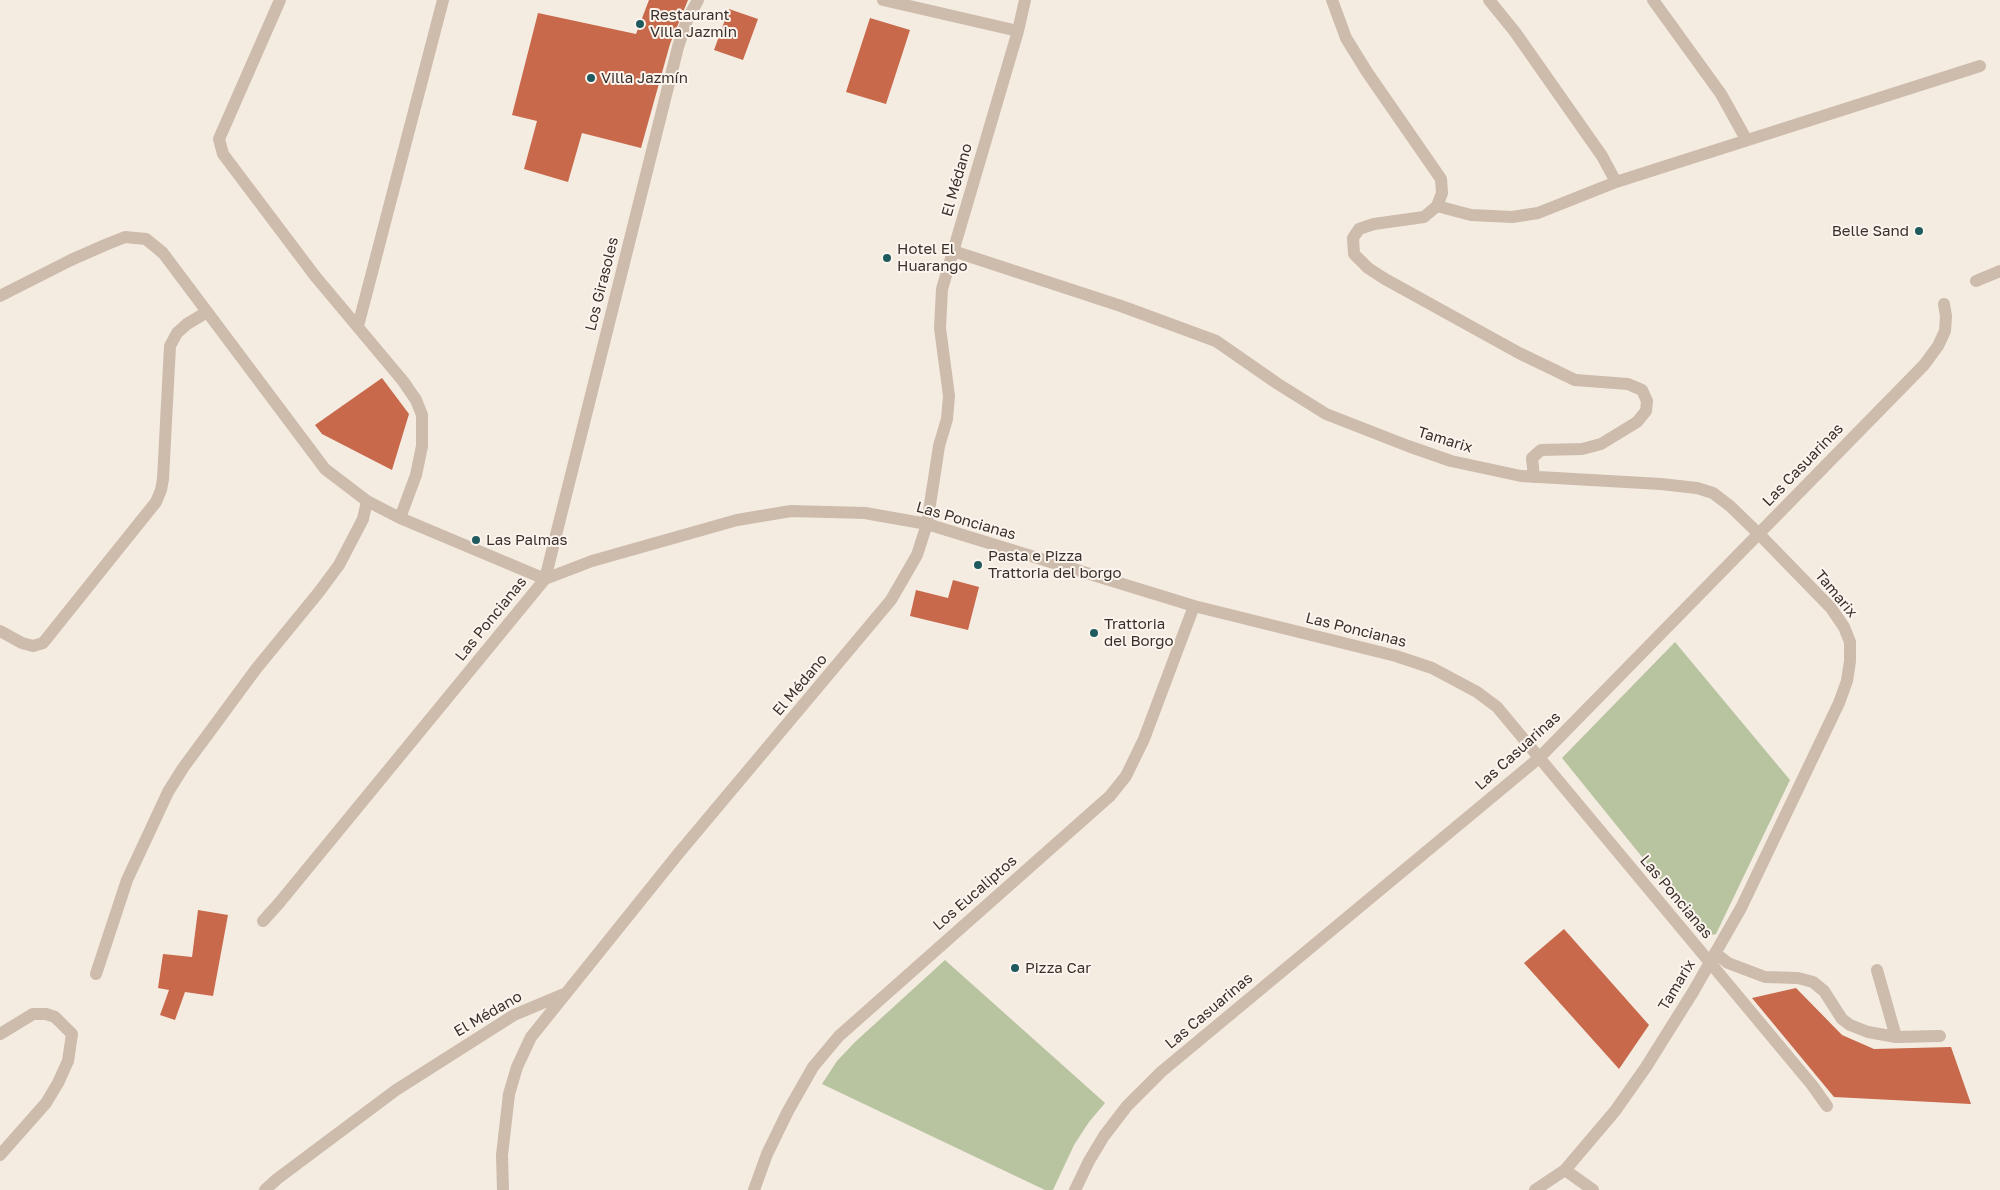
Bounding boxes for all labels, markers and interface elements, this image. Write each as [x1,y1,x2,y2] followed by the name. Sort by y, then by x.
[650,6,737,41] place label: Restaurant Villa Jazmin
[634,18,646,30] marker: Restaurant Villa Jazmin
[601,69,688,87] place label: Villa Jazmín
[585,72,597,84] marker: Villa Jazmín
[938,141,976,219] street label: El Médano
[1832,222,1909,240] place label: Belle Sand
[1913,225,1925,237] marker: Belle Sand
[582,235,622,333] street label: Los Girasoles
[897,240,968,275] place label: Hotel El Huarango
[881,252,893,264] marker: Hotel El Huarango
[1759,420,1847,510] street label: Las Casuarinas
[1415,423,1475,457] street label: Tamarix
[914,498,1018,544] street label: Las Poncianas
[486,531,568,549] place label: Las Palmas
[470,534,482,546] marker: Las Palmas
[988,547,1122,582] place label: Pasta e Pizza Trattoria del borgo
[972,559,984,571] marker: Pasta e Pizza Trattoria del borgo
[1811,567,1861,621] street label: Tamarix
[452,573,530,665] street label: Las Poncianas
[1304,609,1408,651] street label: Las Poncianas
[1104,615,1173,650] place label: Trattoria del Borgo
[1088,627,1100,639] marker: Trattoria del Borgo
[769,650,831,720] street label: El Médano
[1472,708,1564,794] street label: Las Casuarinas
[929,852,1021,934] street label: Los Eucaliptos
[1636,852,1716,942] street label: Las Poncianas
[1655,956,1699,1014] street label: Tamarix
[1025,959,1091,977] place label: Pizza Car
[1009,962,1021,974] marker: Pizza Car
[1162,969,1256,1053] street label: Las Casuarinas
[451,987,525,1041] street label: El Médano

